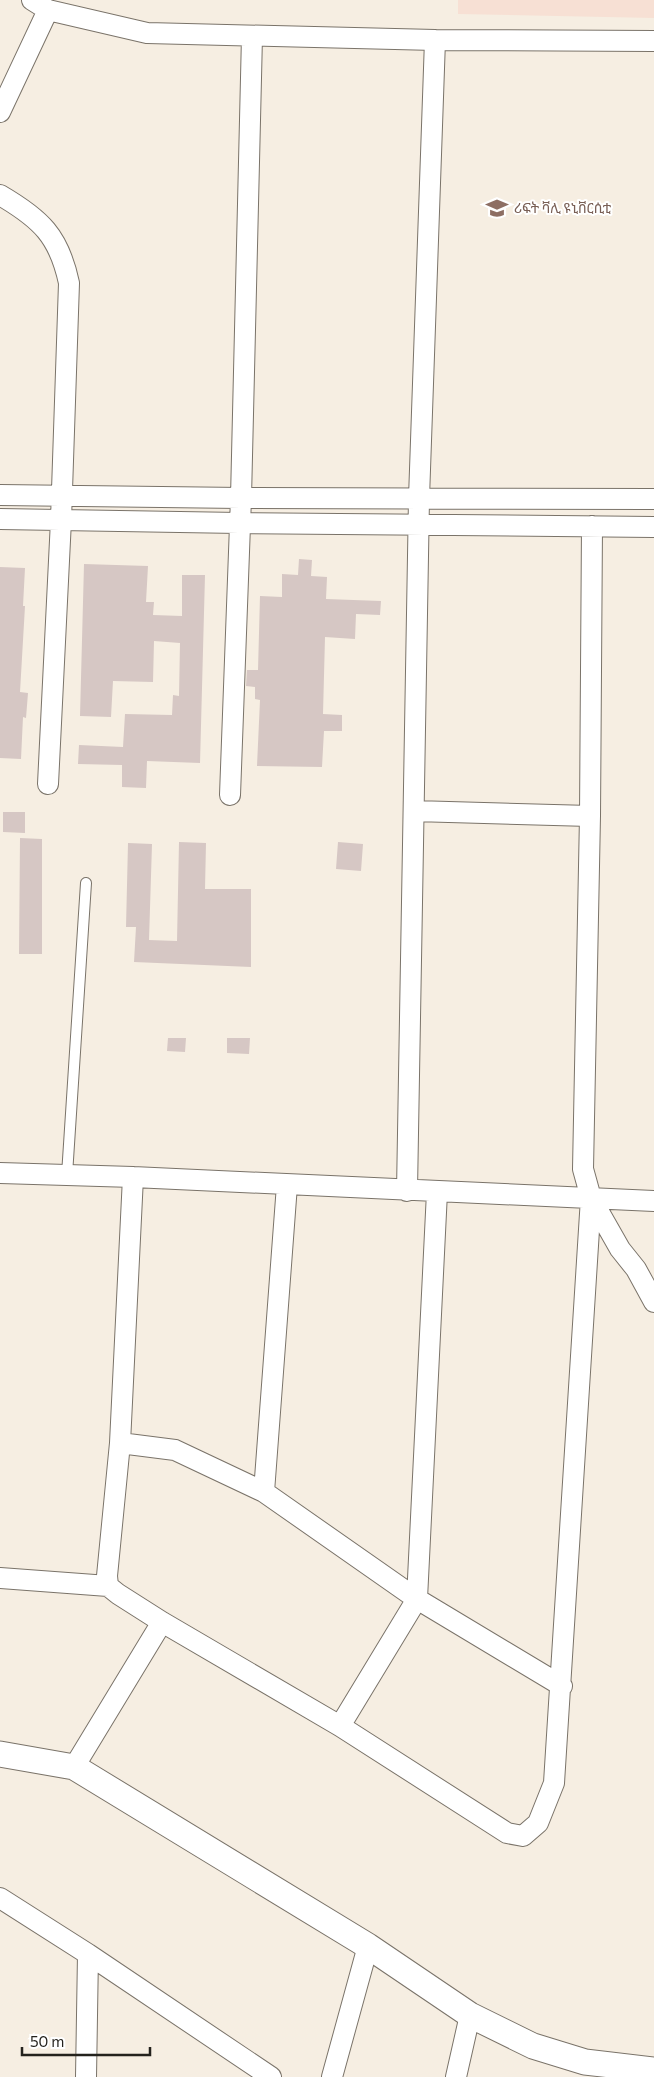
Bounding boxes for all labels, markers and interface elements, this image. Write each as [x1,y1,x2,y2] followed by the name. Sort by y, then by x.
[484,195,510,221] school or university icon: ሪፍት ቫሊ ዩኒቨርሲቲ
[514,199,612,216] place label: ሪፍት ቫሊ ዩኒቨርሲቲ
[22,2024,150,2056] scale bar
[30,2032,64,2050] text: 50 m

